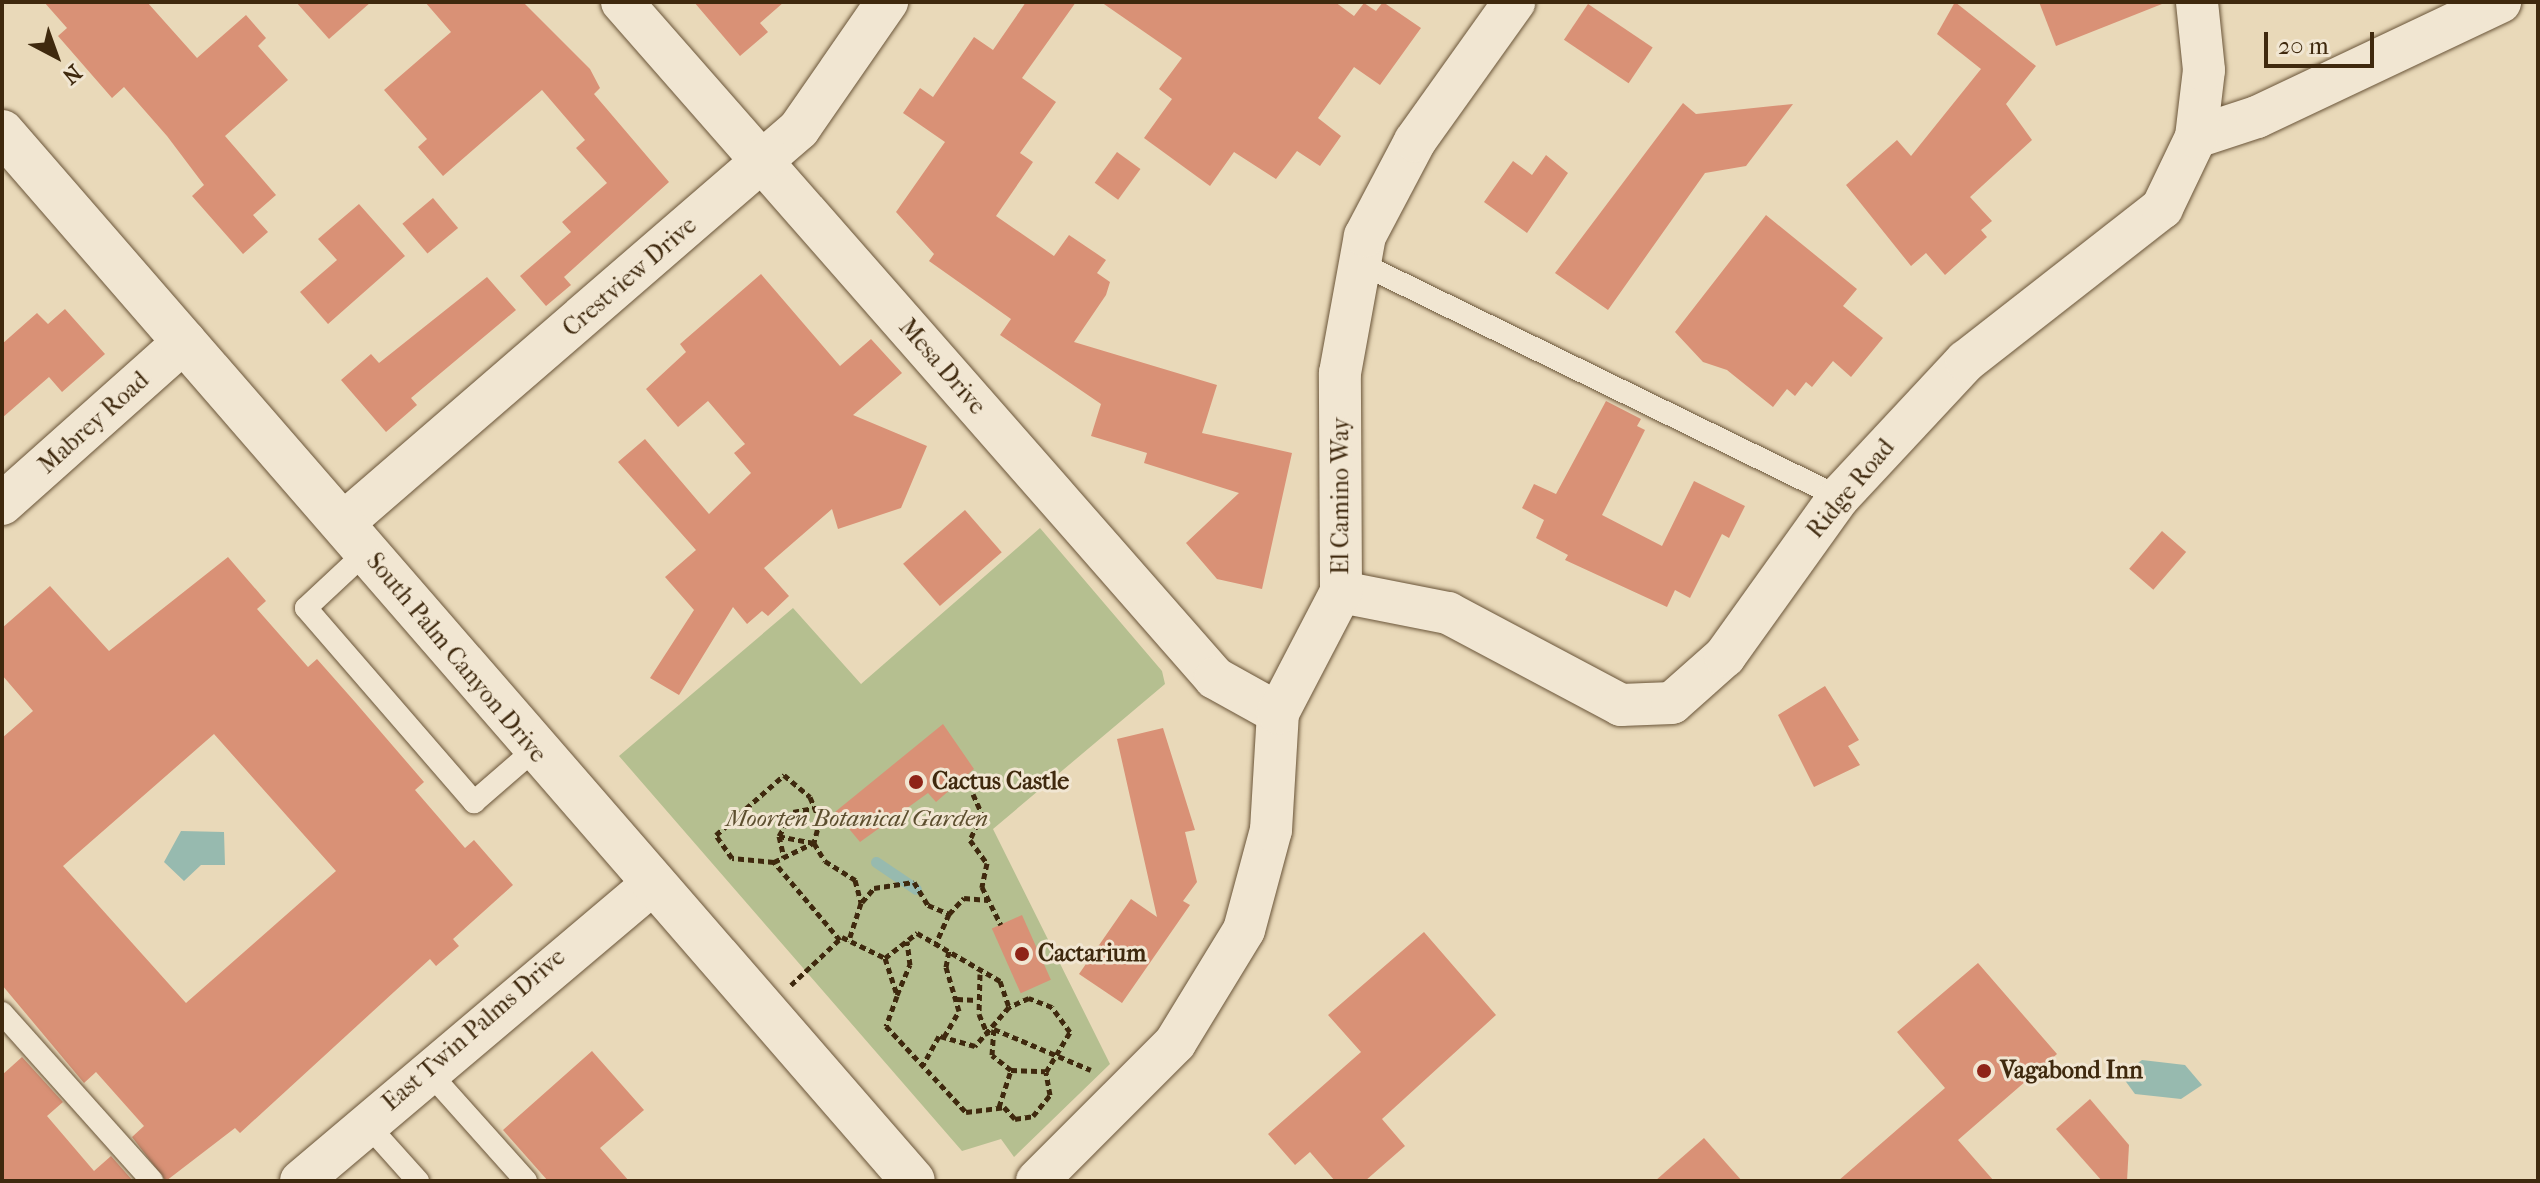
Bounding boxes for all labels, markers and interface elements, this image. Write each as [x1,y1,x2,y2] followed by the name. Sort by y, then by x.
[16,16,96,96] north arrow
[2268,16,2378,66] scale bar
[2278,32,2329,60] text: 20 m
[57,59,87,89] text: N
[557,211,703,343] street label: Crestview Drive
[893,313,991,421] street label: Mesa Drive
[33,366,155,480] street label: Mabrey Road
[1327,417,1355,575] street label: El Camino Way
[1801,434,1901,544] street label: Ridge Road
[360,547,552,769] street label: South Palm Canyon Drive
[932,768,1069,796] place label: Cactus Castle
[907,773,925,791] marker: Cactus Castle
[726,805,988,833] park label: Moorten Botanical Garden
[1038,940,1146,968] place label: Cactarium
[377,943,571,1117] street label: East Twin Palms Drive
[1013,945,1031,963] marker: Cactarium
[2000,1057,2143,1085] place label: Vagabond Inn
[1975,1062,1993,1080] marker: Vagabond Inn

